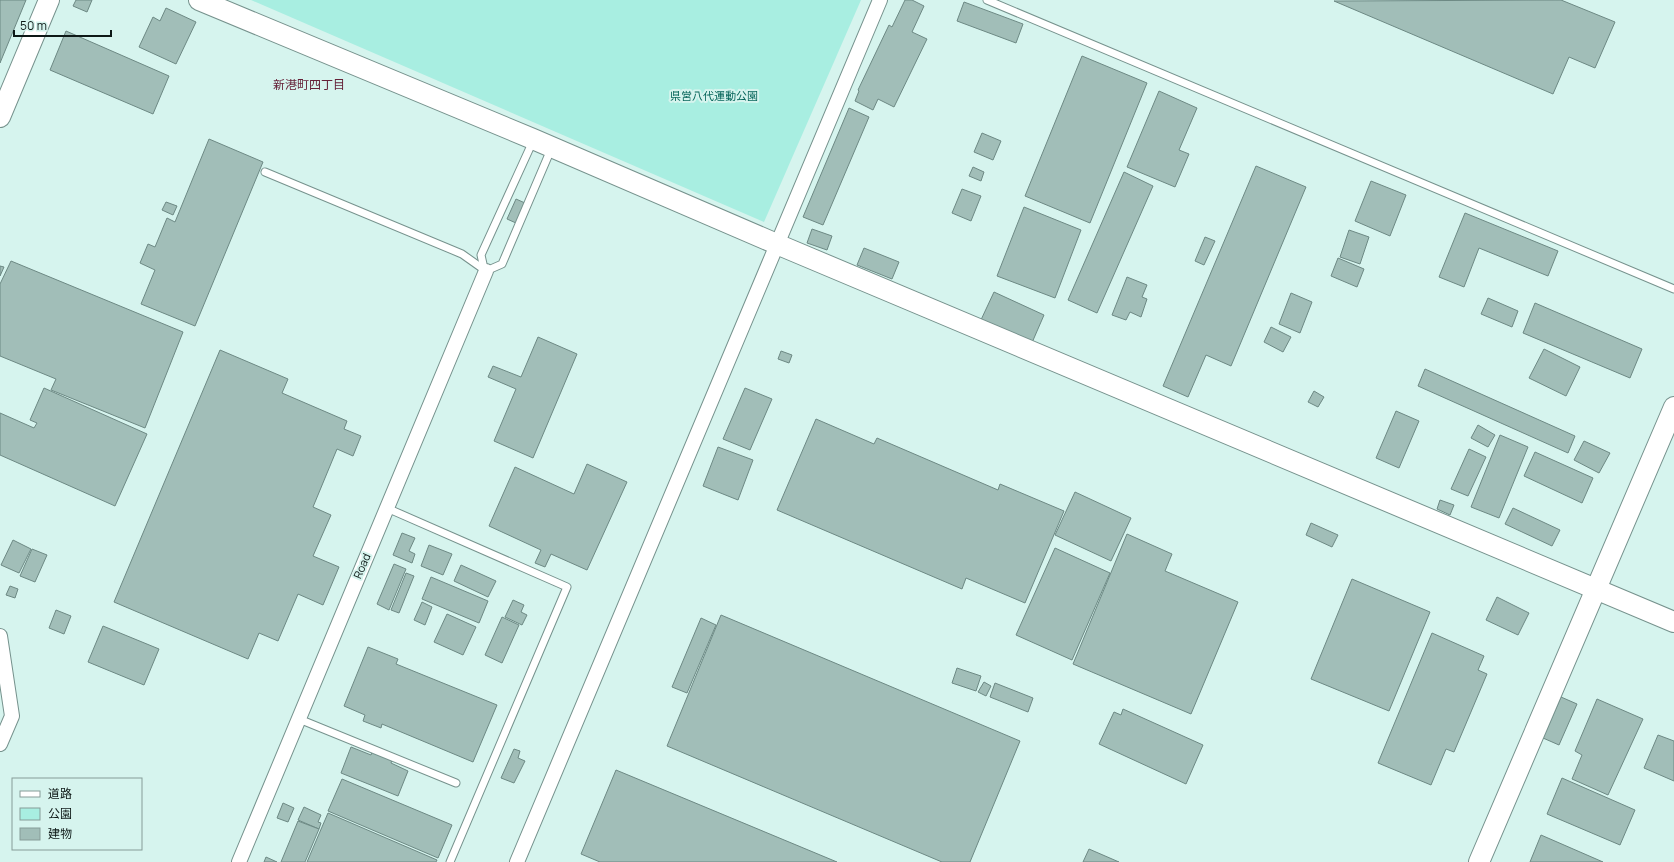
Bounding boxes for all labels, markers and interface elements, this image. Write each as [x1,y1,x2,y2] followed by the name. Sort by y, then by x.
[14,12,111,38] scale bar
[20,17,47,34] text: 50 m
[273,76,345,93] district label: 新港町四丁目
[670,88,758,103] park label: 県営八代運動公園
[350,551,374,581] street label: Road
[12,778,142,850] legend
[48,785,72,802] text: 道路
[48,805,72,822] text: 公園
[48,825,72,842] text: 建物

